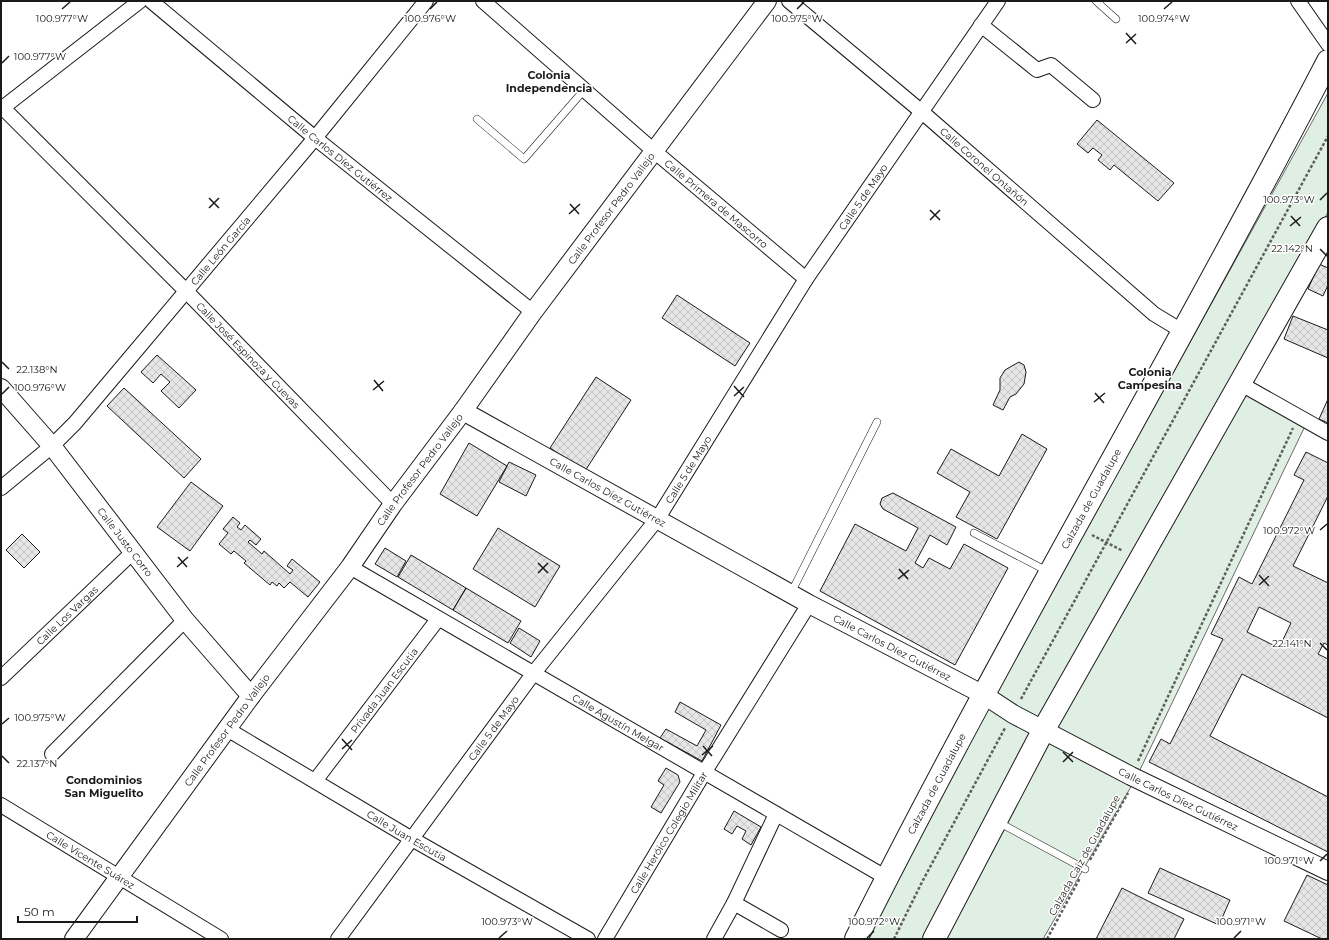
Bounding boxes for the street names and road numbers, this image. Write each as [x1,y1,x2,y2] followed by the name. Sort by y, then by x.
[285,112,395,205] street label: Calle Carlos Díez Gutiérrez
[937,125,1031,209] street label: Calle Coronel Ontañón
[565,150,658,267] street label: Calle Profesor Pedro Vallejo
[662,157,770,251] street label: Calle Primera de Mascorro
[836,161,891,233] street label: Calle 5 de Mayo
[188,214,253,288] street label: Calle León García
[193,300,303,411] street label: Calle José Espinoza y Cuevas
[374,411,466,529] street label: Calle Profesor Pedro Vallejo
[663,433,714,506] street label: Calle 5 de Mayo
[1058,446,1124,551] street label: Calzada de Guadalupe
[547,455,668,530] street label: Calle Carlos Díez Gutiérrez
[94,505,156,579] street label: Calle Justo Corro
[34,583,101,648] street label: Calle Los Vargas
[831,612,953,684] street label: Calle Carlos Díez Gutiérrez
[348,645,421,736] street label: Privada Juan Escutia
[181,671,273,789] street label: Calle Profesor Pedro Vallejo
[570,691,666,754] street label: Calle Agustín Melgar
[465,693,522,763] street label: Calle 5 de Mayo
[905,731,969,837] street label: Calzada de Guadalupe
[1116,765,1240,834] street label: Calle Carlos Díez Gutiérrez
[627,769,710,896] street label: Calle Heróico Colegio Militar
[1046,793,1123,918] street label: Calzada Caiz de Guadalupe
[364,808,449,864] street label: Calle Juan Escutia
[44,828,137,892] street label: Calle Vicente Suárez

